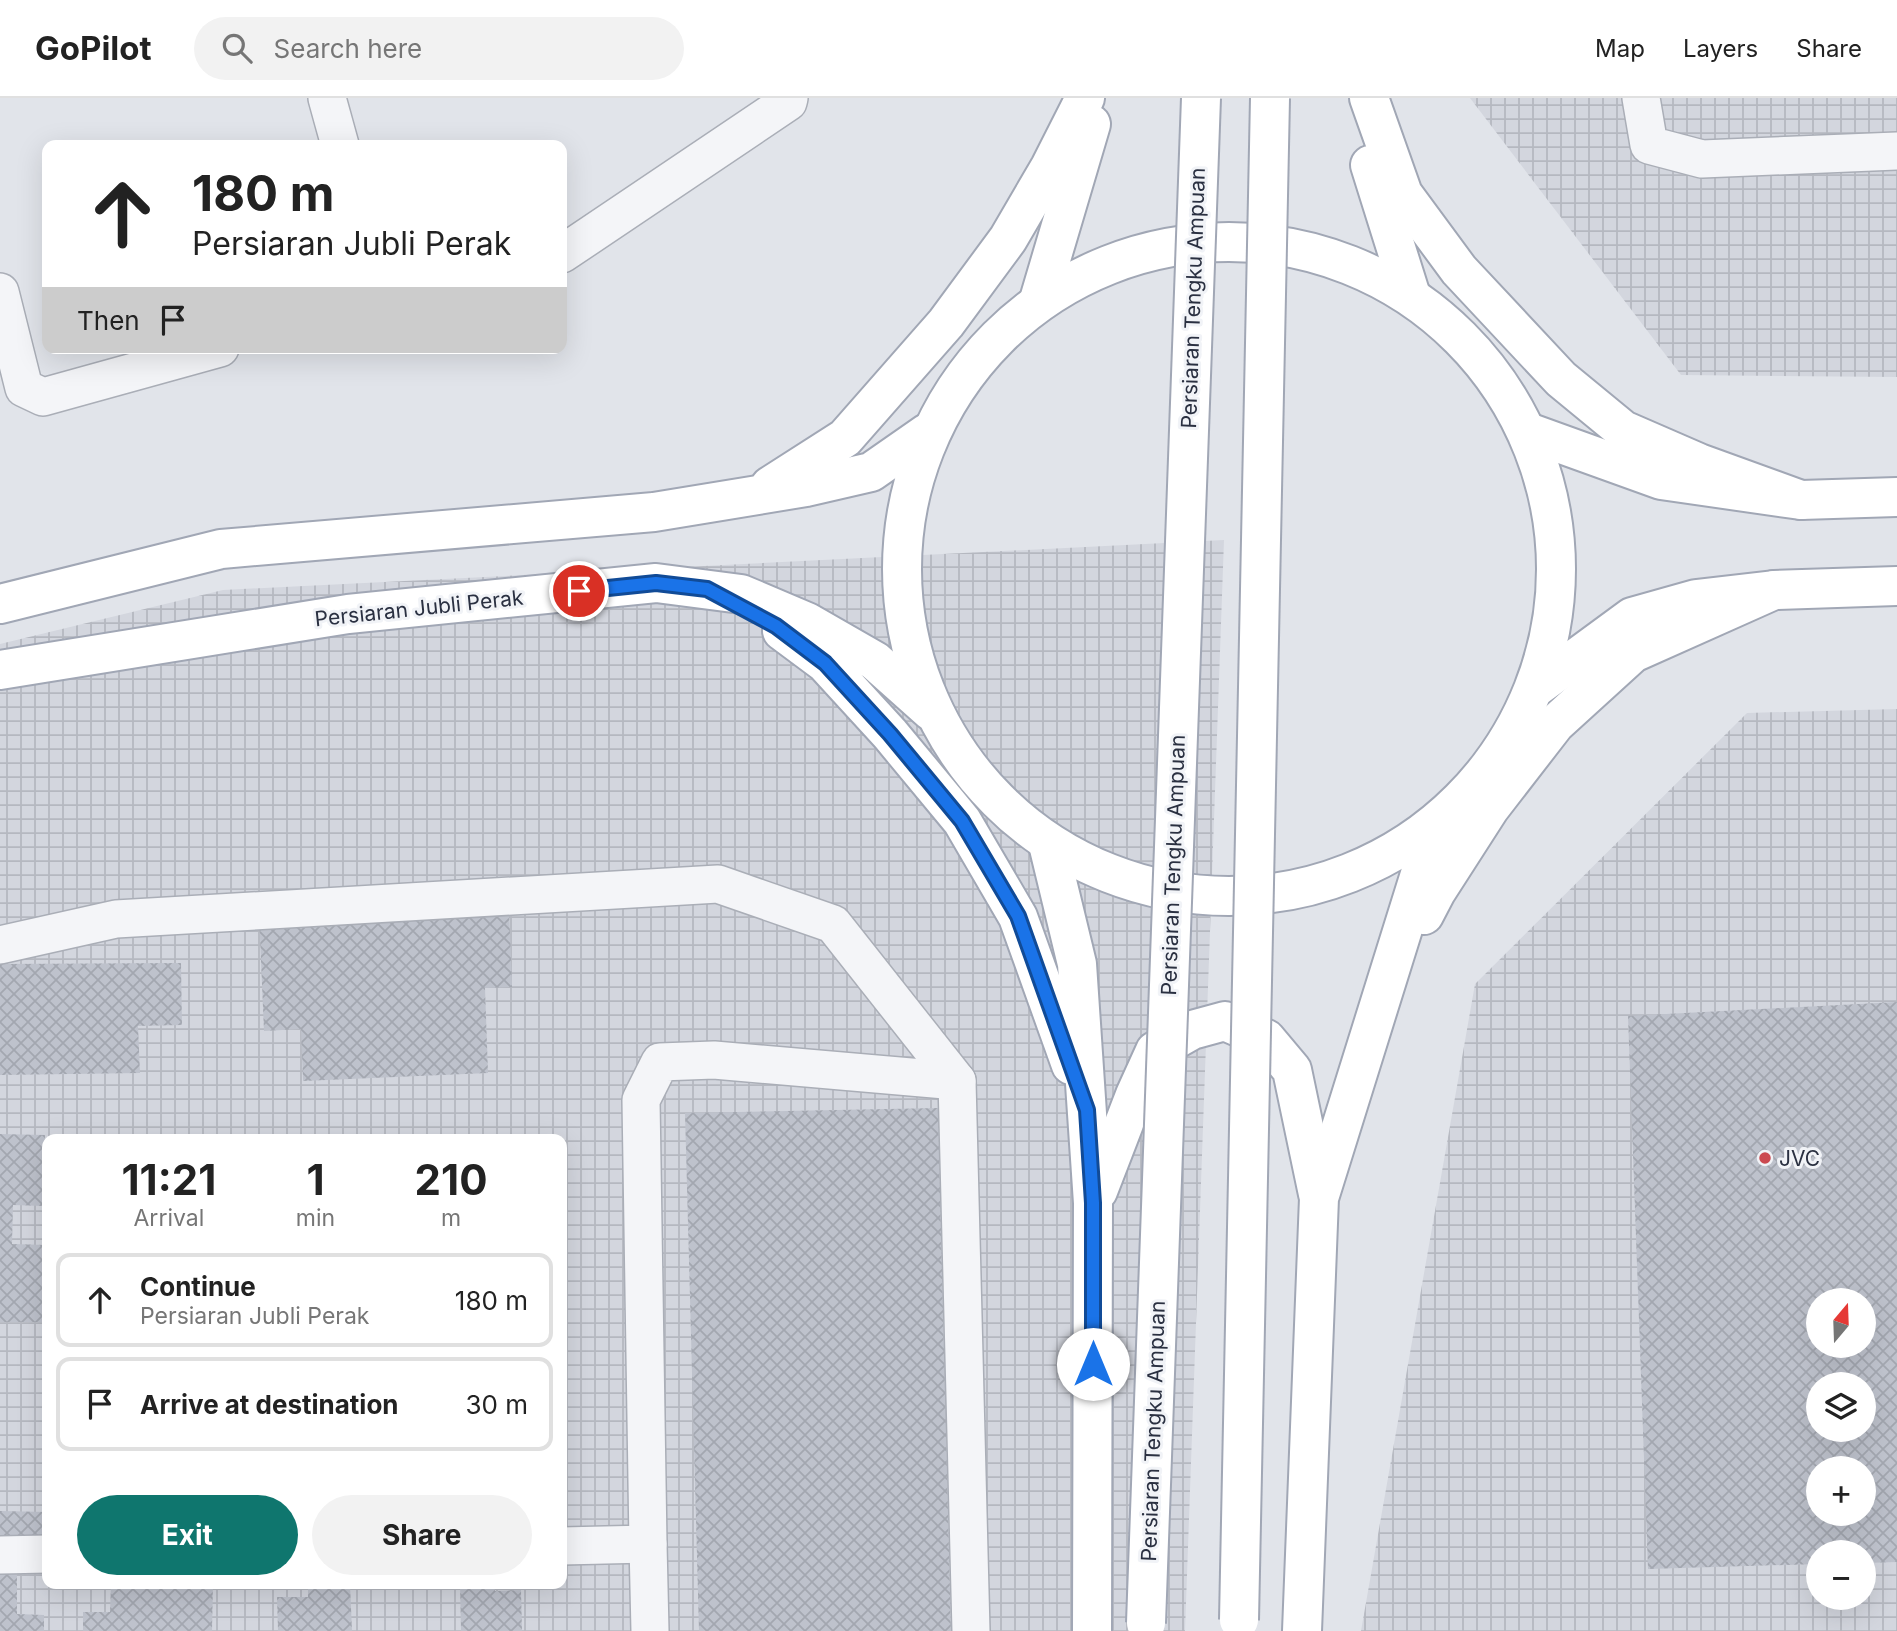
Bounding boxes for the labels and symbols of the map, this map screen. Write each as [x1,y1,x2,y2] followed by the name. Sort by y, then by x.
[1176,167,1210,429] street label: Persiaran Tengku Ampuan
[549,561,609,621] pin
[314,585,525,631] street label: Persiaran Jubli Perak
[1156,734,1190,996] street label: Persiaran Tengku Ampuan
[1779,1146,1820,1171] place label: JVC
[1757,1150,1773,1166] marker: JVC
[1806,1288,1876,1358] north arrow
[1136,1300,1170,1562] street label: Persiaran Tengku Ampuan
[1056,1327,1130,1401] position arrow

